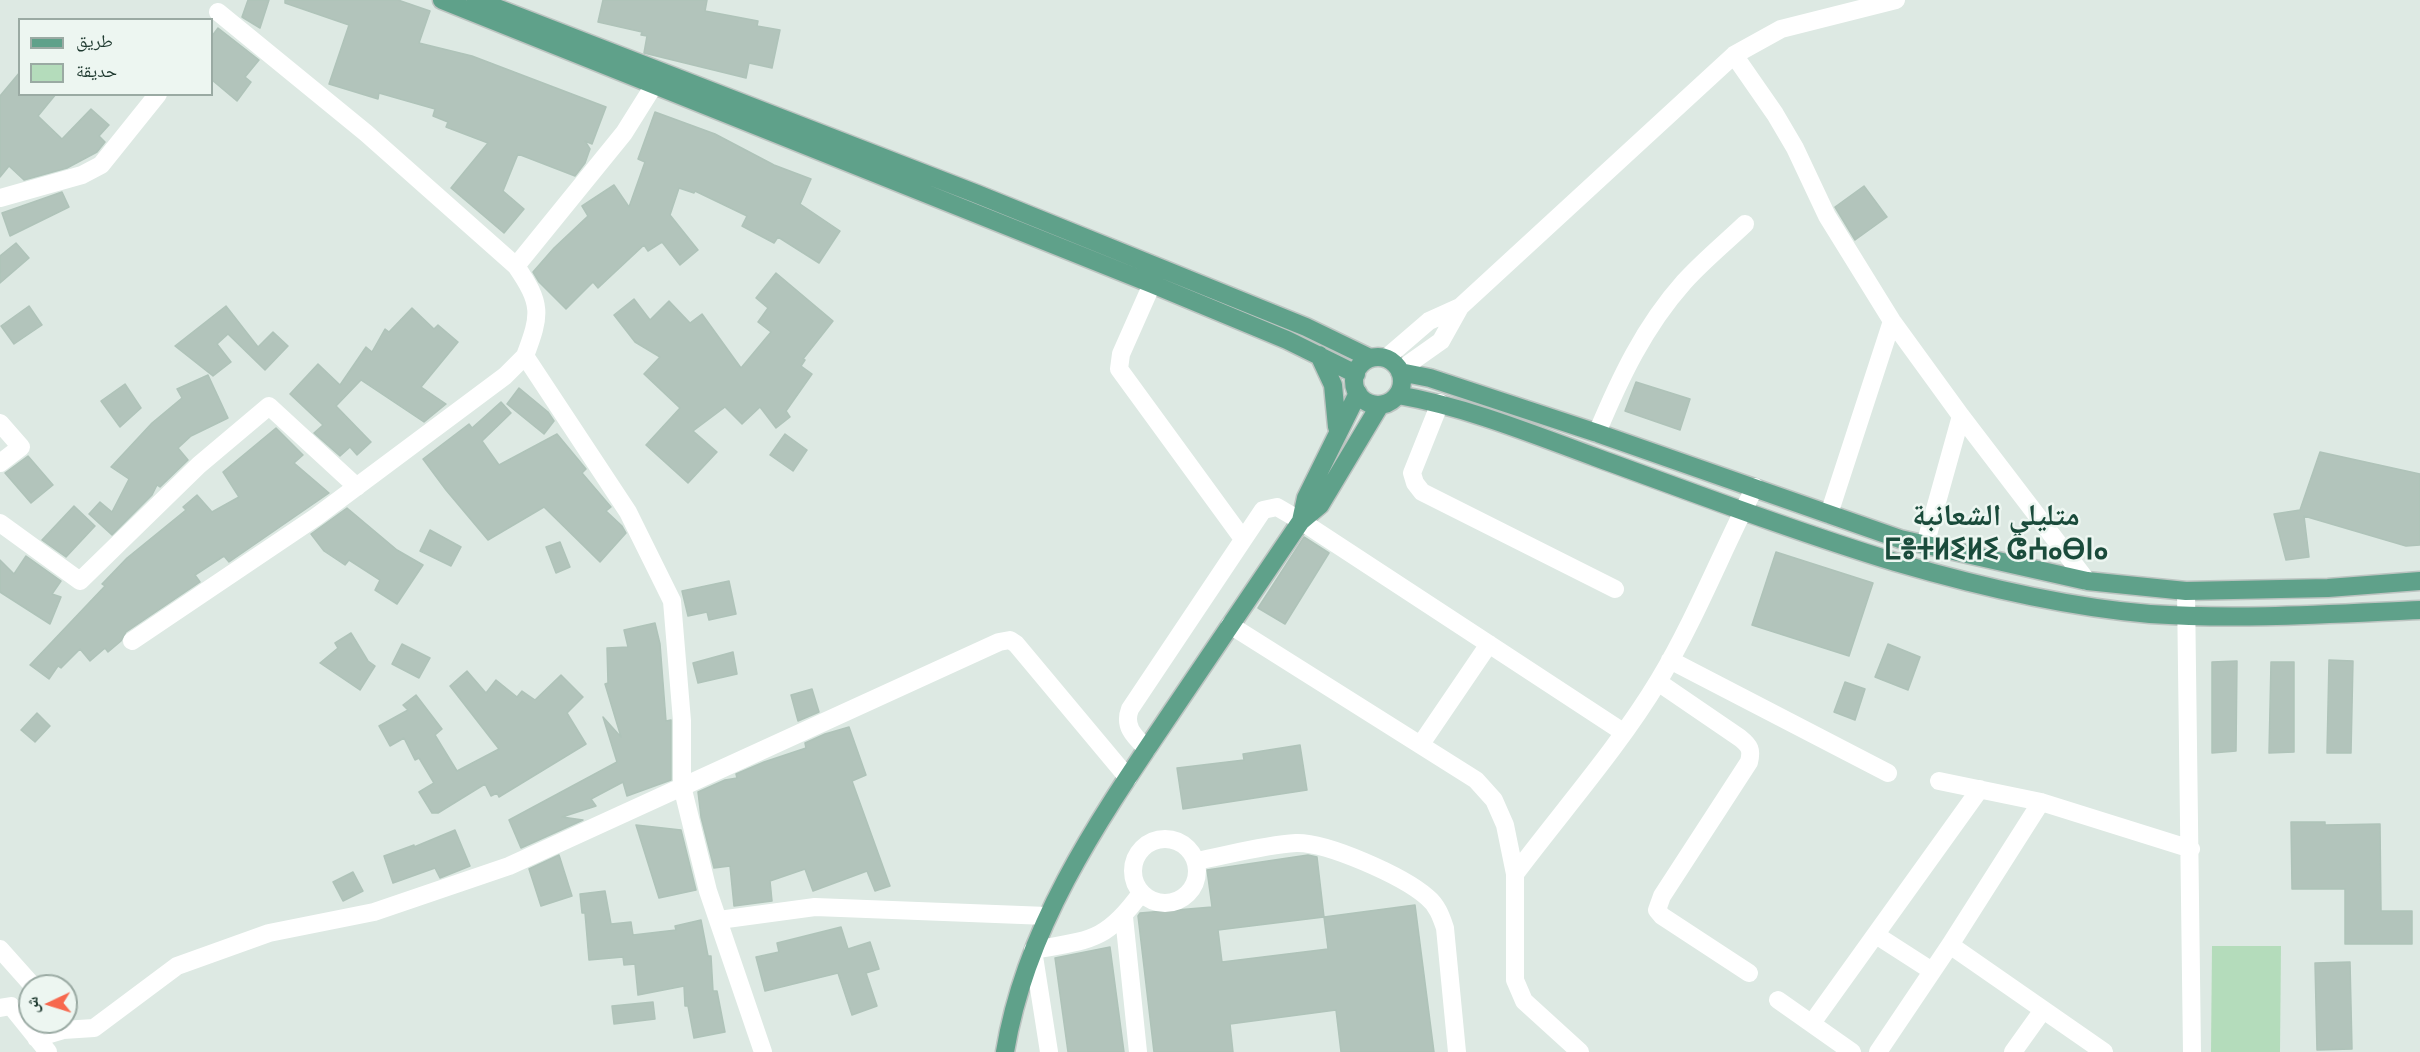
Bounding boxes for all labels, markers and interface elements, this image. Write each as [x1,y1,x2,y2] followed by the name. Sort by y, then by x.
[18,18,213,96] legend
[76,30,113,50] text: طريق
[76,60,117,80] text: حديقة
[1884,497,2108,568] district label: متليلي الشعانبة ⵎⴻⵜⵍⵉⵍⵉ ⵛⵄⴰⴱⵏⴰ
[18,974,78,1034] north arrow
[22,996,42,1014] text: ش

